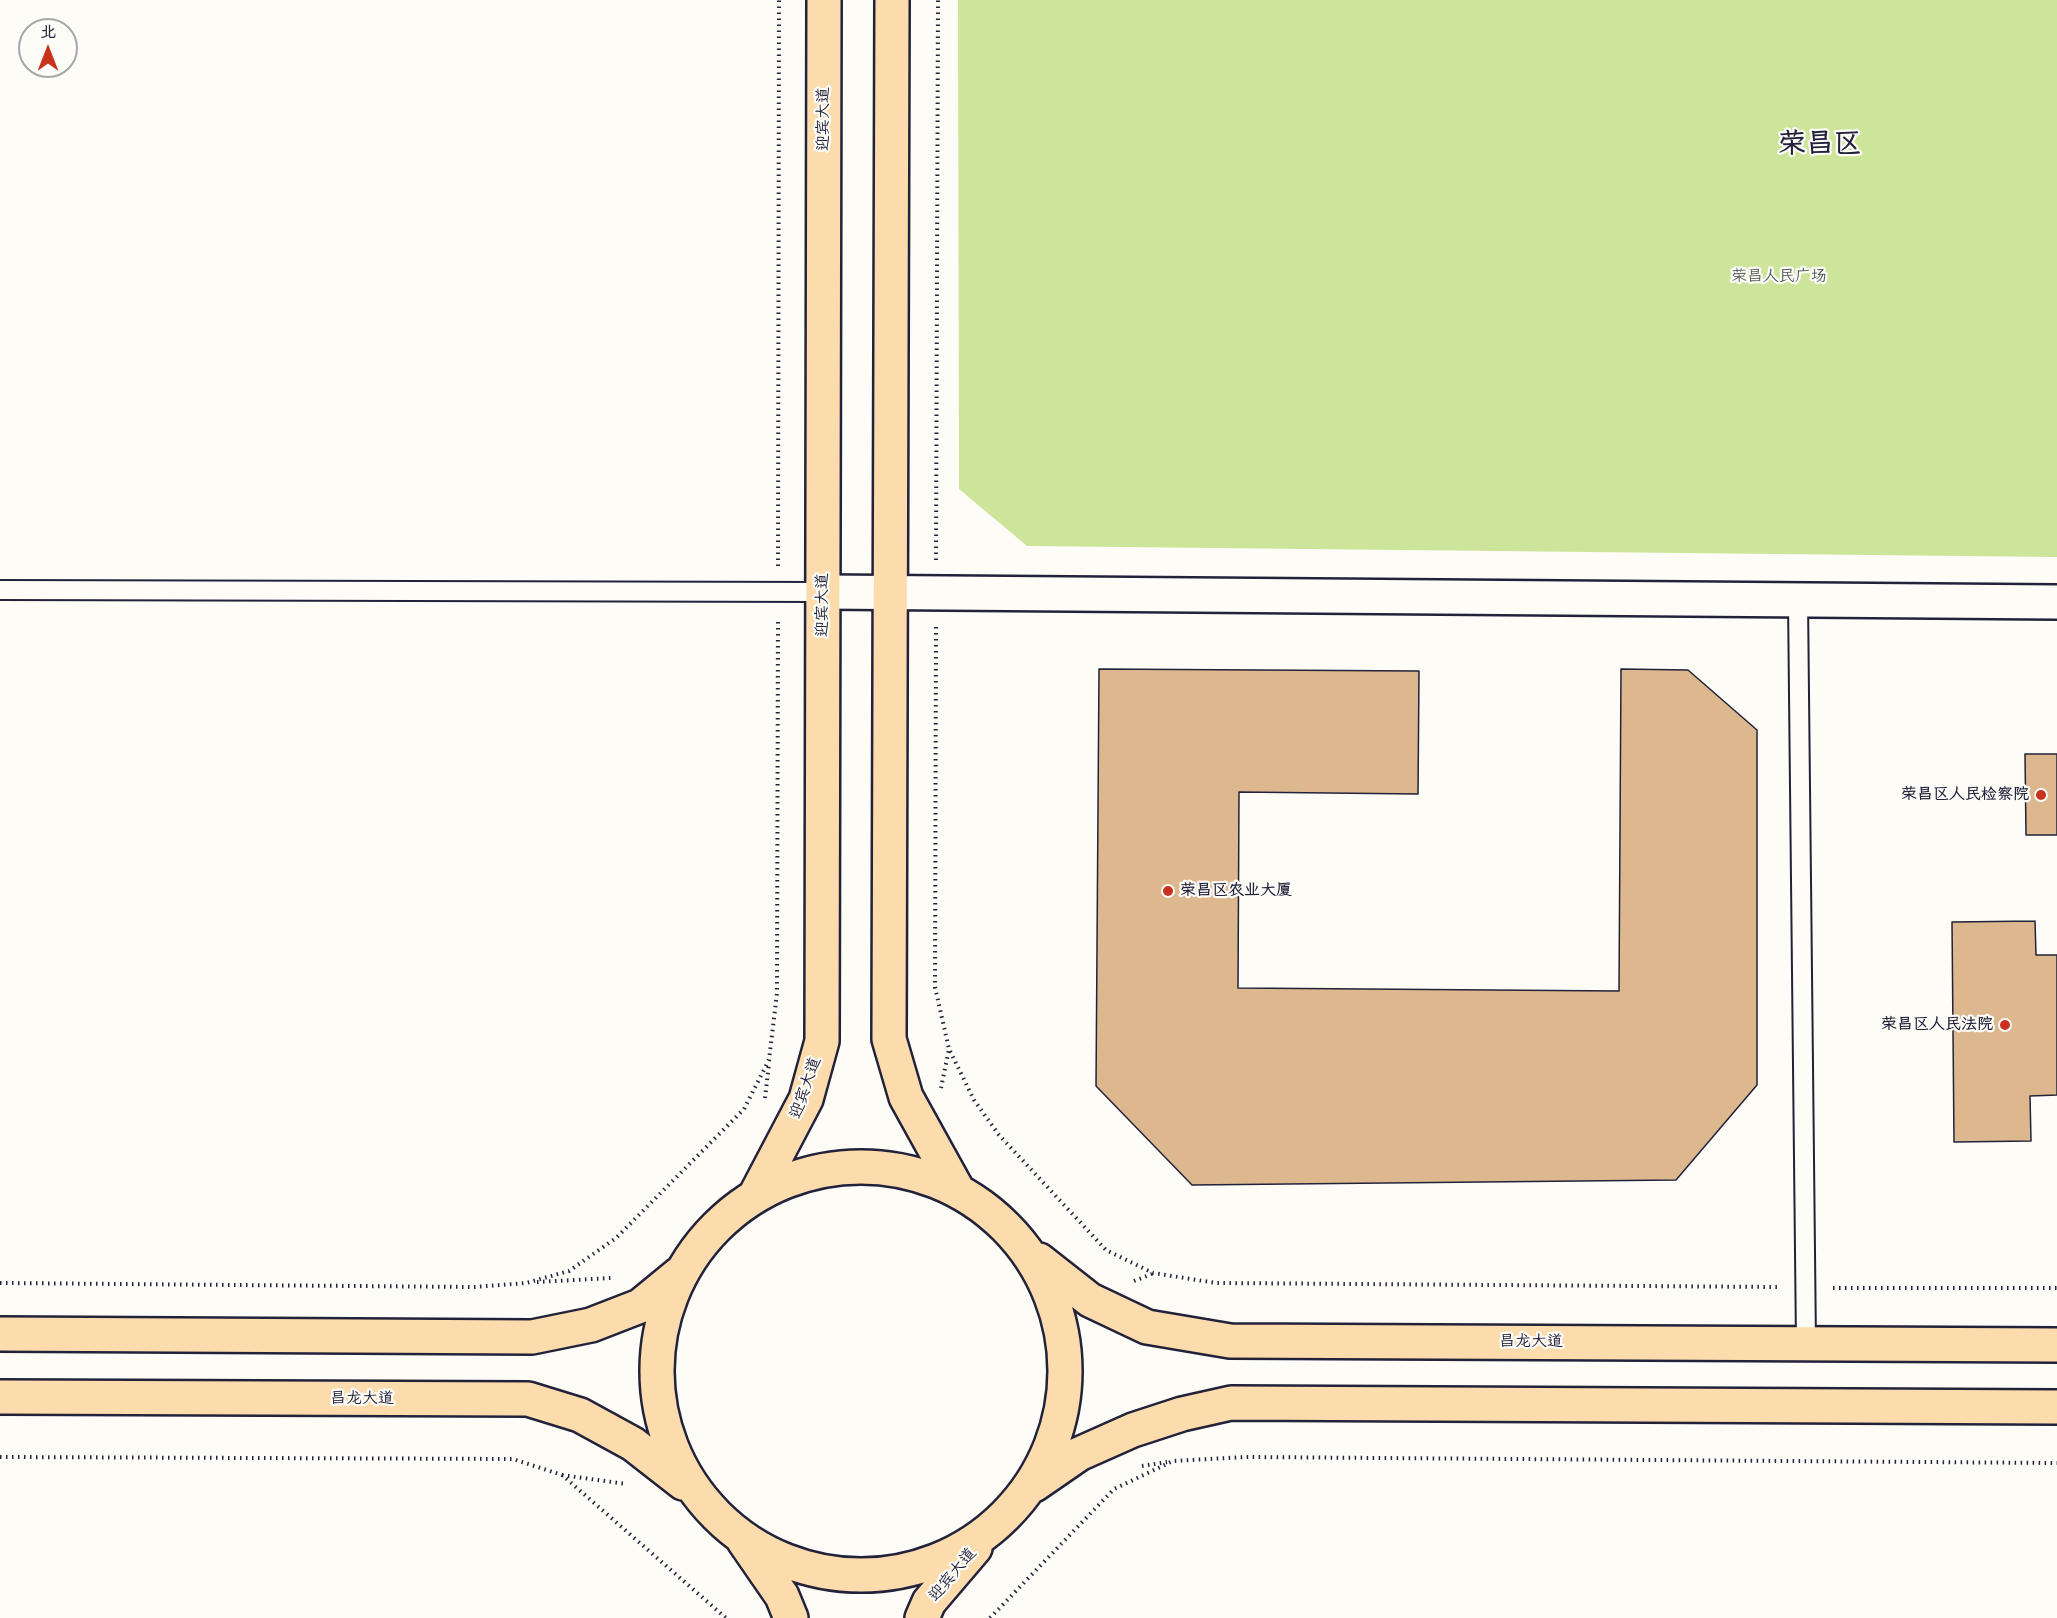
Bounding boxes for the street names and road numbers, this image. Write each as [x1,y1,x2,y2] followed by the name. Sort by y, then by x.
[814,87,834,151] street label: 迎宾大道
[813,573,833,637] street label: 迎宾大道
[787,1055,825,1121] street label: 迎宾大道
[1499,1332,1563,1352] street label: 昌龙大道
[330,1389,394,1409] street label: 昌龙大道
[925,1544,981,1606] street label: 迎宾大道

